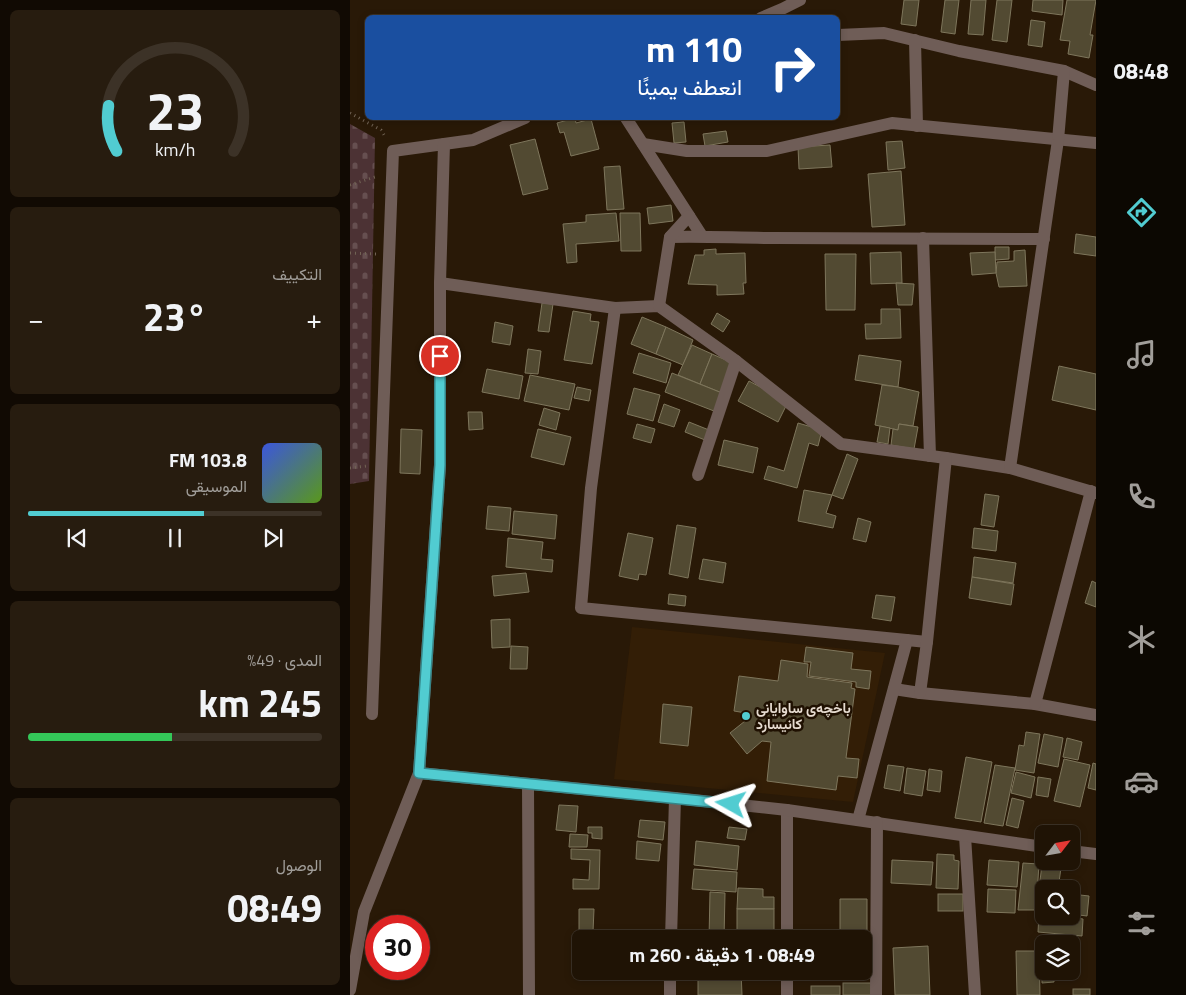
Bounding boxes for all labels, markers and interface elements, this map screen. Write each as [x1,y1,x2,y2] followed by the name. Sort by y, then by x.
[646,22,742,76] text: 110 m
[760,35,825,100] icon: right
[1114,54,1168,88] text: 08:48
[637,70,742,104] text: انعطف يمينًا
[146,71,204,150] text: 23
[155,136,195,163] text: km/h
[1124,195,1159,230] icon: directions
[272,262,322,286] text: التكييف
[143,288,207,346] text: 23°
[28,297,44,340] text: −
[306,297,322,340] text: +
[419,335,461,377] pin
[1124,337,1159,372] icon: music
[426,342,454,370] icon: arrive
[169,445,247,474] text: 103.8 FM
[186,474,247,498] text: الموسيقى
[1124,479,1159,514] icon: phone
[63,524,91,552] icon: previous
[161,524,189,552] icon: pause
[259,524,287,552] icon: next
[1124,622,1159,657] icon: climate
[247,648,322,672] text: المدى · 49%
[198,674,322,732] text: 245 km
[756,697,851,734] place label: باخچەی ساوایانی کانیسارد
[740,710,752,722] marker: باخچەی ساوایانی کانیسارد
[1124,764,1159,799] icon: car
[704,777,756,829] position arrow
[1035,825,1080,870] north arrow
[1035,825,1080,980] map controls
[276,853,322,877] text: الوصول
[227,879,322,937] text: 08:49
[1035,880,1080,925] button: search
[1124,906,1159,941] icon: filters
[365,915,430,980] speed limit sign: 30
[1035,935,1080,980] button: layers
[629,940,815,969] text: 08:49 · 1 دقيقة · 260 m

